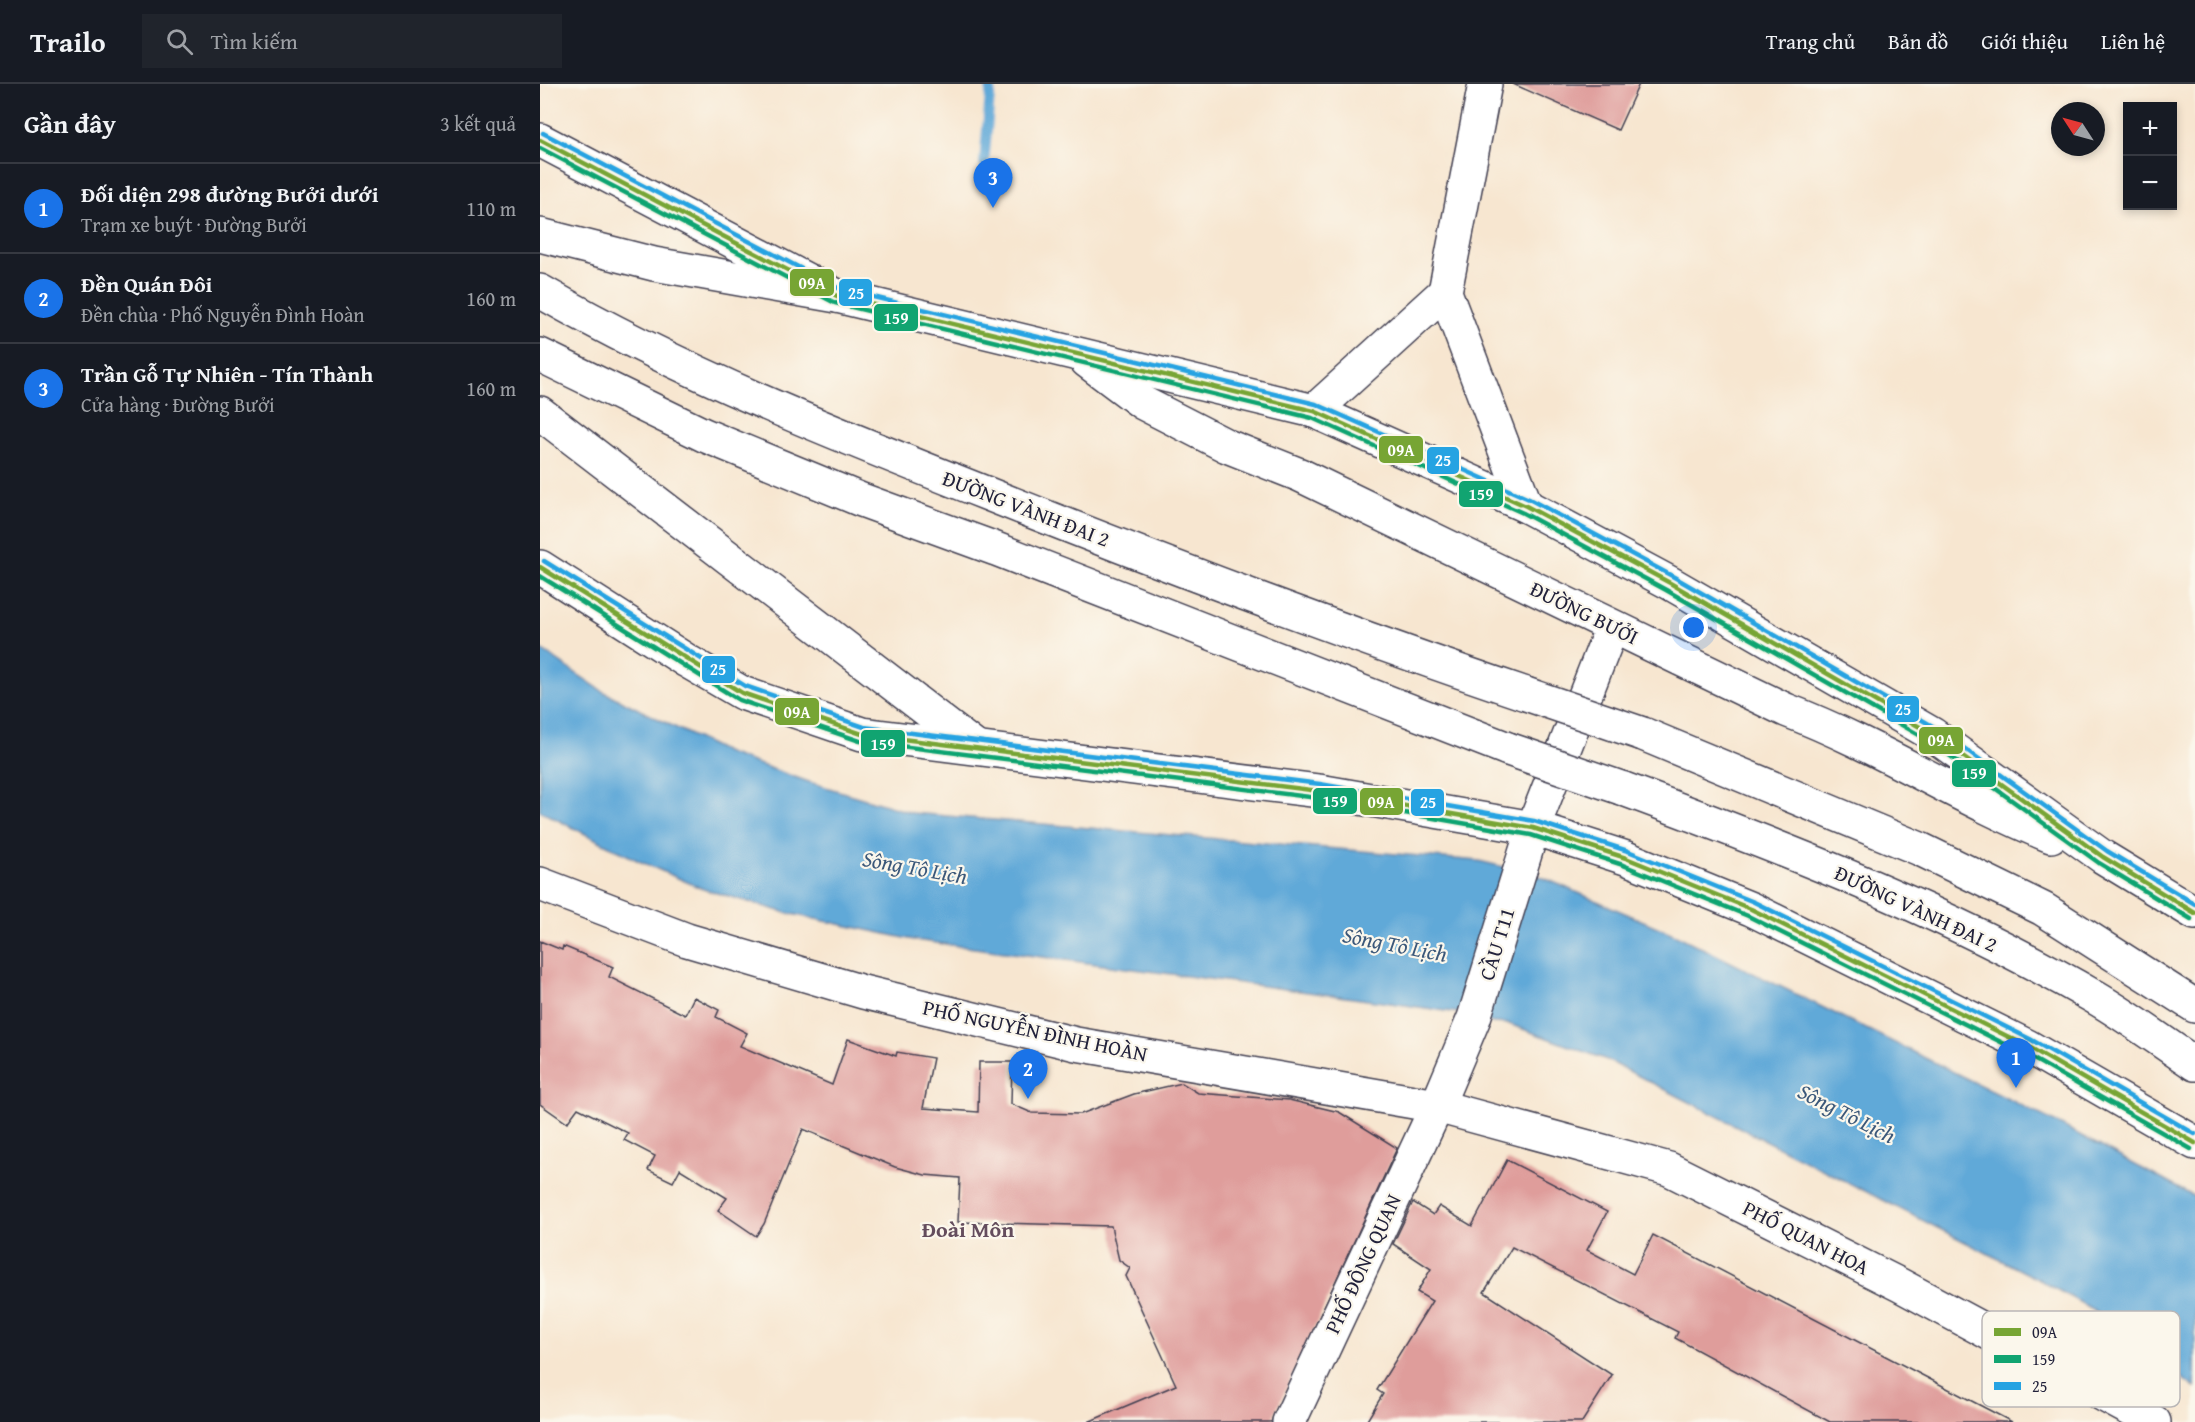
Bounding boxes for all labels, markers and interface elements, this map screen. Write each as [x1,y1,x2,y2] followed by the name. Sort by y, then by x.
[142,14,562,68] search box
[30,21,106,62] text: Trailo
[163,25,196,58] icon: search
[211,25,298,57] text: Tìm kiếm
[1766,26,1855,57] text: Trang chủ
[1888,26,1948,57] text: Bản đồ
[1981,26,2068,57] text: Giới thiệu
[2101,26,2165,57] text: Liên hệ
[2051,102,2105,156] north arrow
[2123,102,2177,210] map controls
[2123,102,2177,156] button: +
[24,104,116,143] text: Gần đây
[440,109,516,138] text: 3 kết quả
[2123,156,2177,210] button: −
[974,158,1012,208] pin: 3
[81,178,379,210] text: Đối diện 298 đường Bưởi dưới
[38,194,49,223] text: 1
[466,194,516,223] text: 110 m
[81,210,307,239] text: Trạm xe buýt · Đường Bưởi
[81,268,212,300] text: Đền Quán Đôi
[789,268,835,297] line badge: 09A
[799,271,826,295] text: 09A
[838,278,873,307] line badge: 25
[848,281,864,305] text: 25
[38,284,49,313] text: 2
[466,284,516,313] text: 160 m
[81,300,365,329] text: Đền chùa · Phố Nguyễn Đình Hoàn
[873,303,919,332] line badge: 159
[884,306,908,330] text: 159
[81,358,373,390] text: Trần Gỗ Tự Nhiên - Tín Thành
[38,374,49,403] text: 3
[466,374,516,403] text: 160 m
[81,390,275,419] text: Cửa hàng · Đường Bưởi
[1378,435,1424,464] line badge: 09A
[1388,438,1415,462] text: 09A
[1426,446,1460,475] line badge: 25
[1435,448,1451,472] text: 25
[938,462,1114,555] street label: ĐƯỜNG VÀNH ĐAI 2
[1458,480,1504,508] line badge: 159
[1469,482,1493,506] text: 159
[1525,573,1644,652] street label: ĐƯỜNG BƯỞI
[1679,613,1708,642] your location
[701,655,736,684] line badge: 25
[710,657,726,681] text: 25
[1886,695,1920,723] line badge: 25
[774,697,820,726] line badge: 09A
[1895,697,1911,721] text: 25
[784,700,811,724] text: 09A
[1918,726,1964,755] line badge: 09A
[1928,728,1955,752] text: 09A
[860,729,906,758] line badge: 159
[871,732,895,756] text: 159
[1951,759,1997,788] line badge: 159
[1962,761,1986,785] text: 159
[1312,787,1358,815] line badge: 159
[1359,787,1404,816] line badge: 09A
[1410,788,1445,817] line badge: 25
[1323,789,1347,813] text: 159
[1368,790,1395,814] text: 09A
[1420,790,1436,814] text: 25
[860,842,970,892] water label: Sông Tô Lịch
[1830,857,2003,960] street label: ĐƯỜNG VÀNH ĐAI 2
[1471,904,1522,984] street label: CẦU T11
[1340,918,1450,970] water label: Sông Tô Lịch
[920,992,1150,1070] street label: PHỐ NGUYỄN ĐÌNH HOÀN
[1996,1038,2036,1088] pin: 1
[1008,1050,1048,1099] pin: 2
[1793,1075,1901,1151] water label: Sông Tô Lịch
[1317,1189,1409,1339] street label: PHỐ ĐÔNG QUAN
[1738,1192,1875,1283] street label: PHỐ QUAN HOA
[922,1213,1014,1245] district label: Đoài Môn
[1982,1311,2180,1407] legend
[2032,1320,2057,1344] text: 09A
[2032,1347,2055,1371] text: 159
[2032,1374,2047,1398] text: 25

